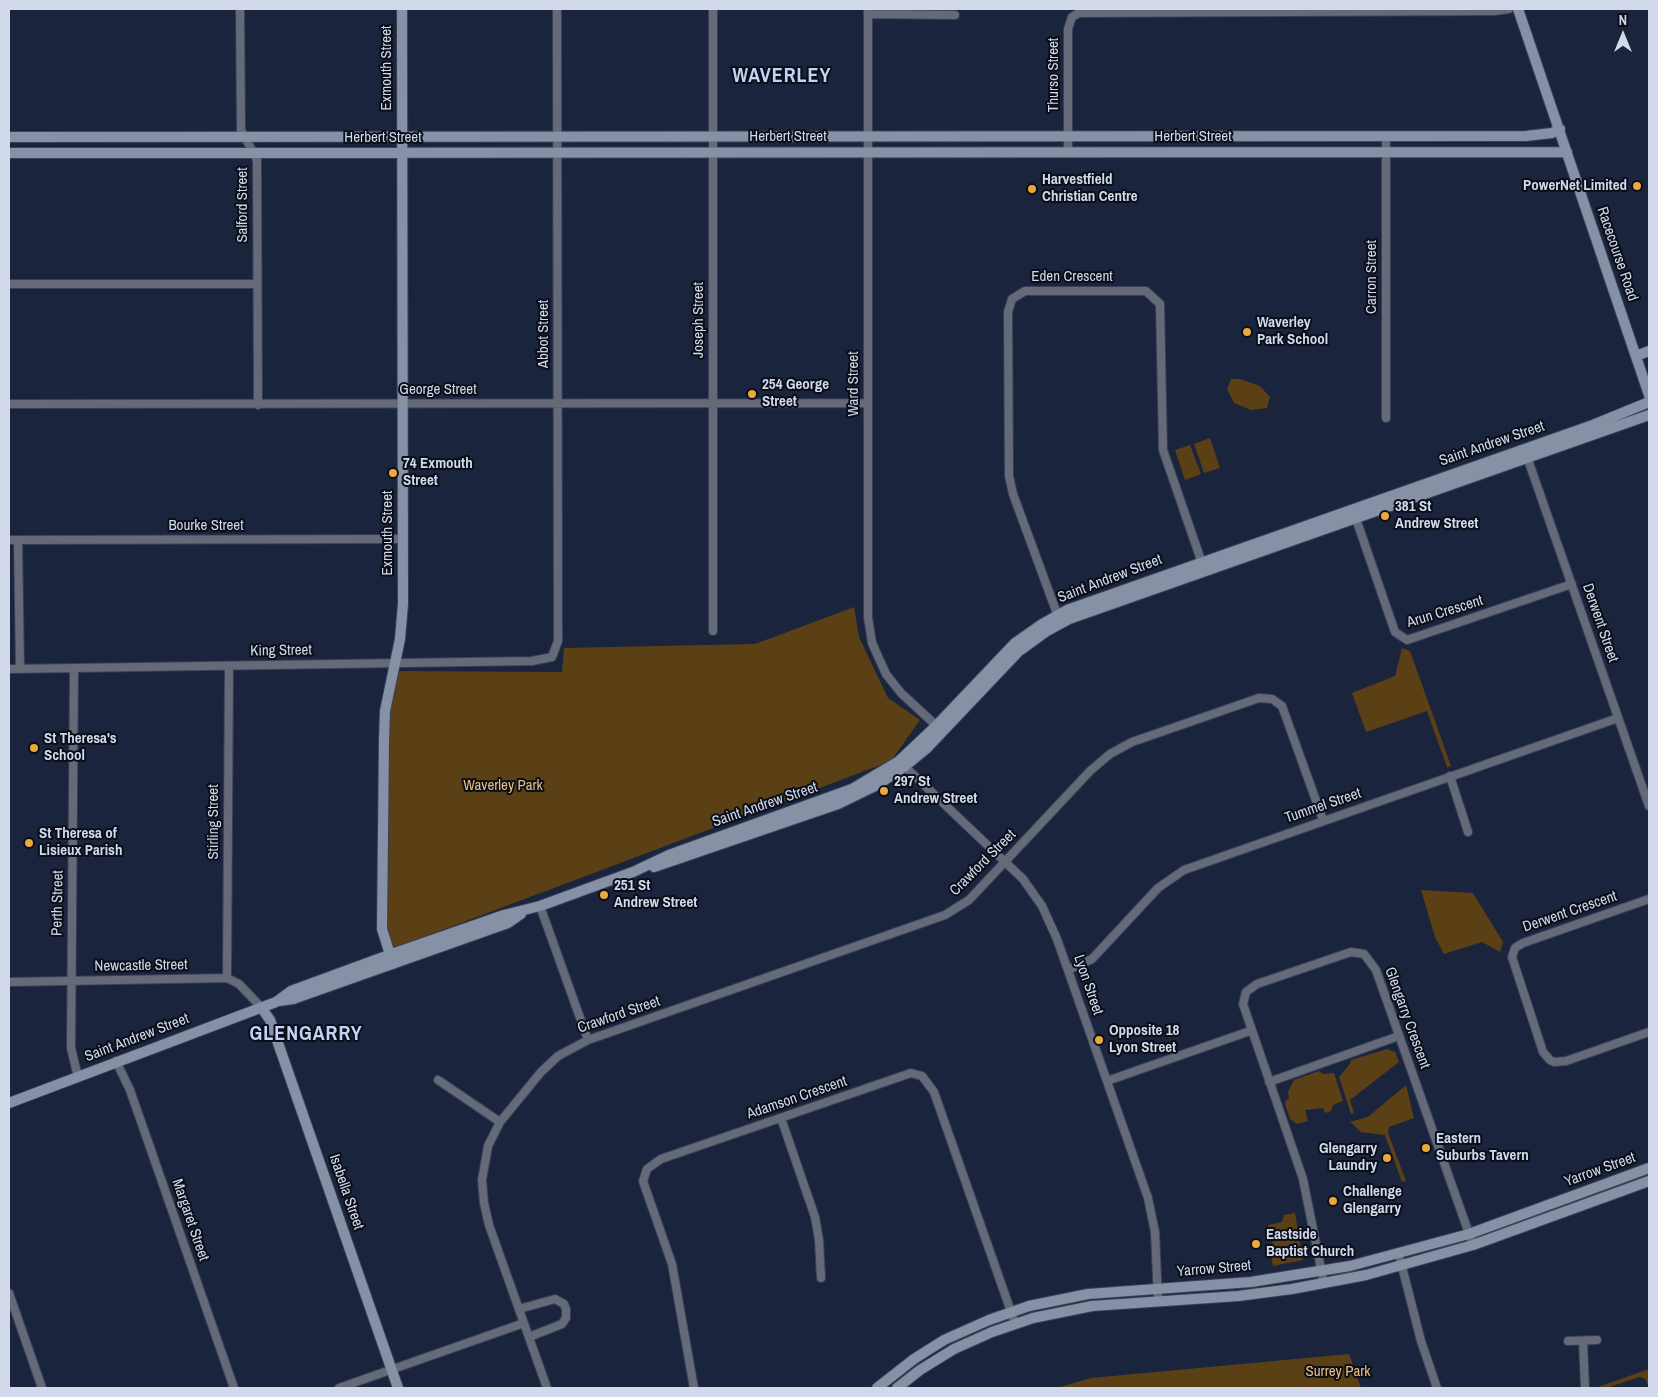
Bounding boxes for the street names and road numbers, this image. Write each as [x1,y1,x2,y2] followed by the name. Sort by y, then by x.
[378,26,396,110] street label: Exmouth Street
[1045,38,1063,112] street label: Thurso Street
[749,128,827,146] street label: Herbert Street
[1154,128,1232,146] street label: Herbert Street
[344,129,422,147] street label: Herbert Street
[234,167,252,243] street label: Salford Street
[1592,205,1642,303] street label: Racecourse Road
[1363,240,1381,314] street label: Carron Street
[1031,268,1113,286] street label: Eden Crescent
[690,282,708,358] street label: Joseph Street
[535,300,553,368] street label: Abbot Street
[845,351,863,417] street label: Ward Street
[399,381,477,399] street label: George Street
[1437,418,1547,470] street label: Saint Andrew Street
[379,491,397,575] street label: Exmouth Street
[168,517,244,535] street label: Bourke Street
[1055,551,1165,607] street label: Saint Andrew Street
[1578,581,1622,665] street label: Derwent Street
[1405,592,1485,632] street label: Arun Crescent
[250,641,312,661] street label: King Street
[710,779,820,831] street label: Saint Andrew Street
[205,784,223,860] street label: Stirling Street
[1282,785,1364,827] street label: Tummel Street
[946,826,1020,900] street label: Crawford Street
[48,870,68,936] street label: Perth Street
[1521,887,1619,937] street label: Derwent Crescent
[1069,953,1107,1017] street label: Lyon Street
[94,956,188,976] street label: Newcastle Street
[1380,965,1434,1071] street label: Glengarry Crescent
[575,992,663,1038] street label: Crawford Street
[82,1010,192,1066] street label: Saint Andrew Street
[745,1072,849,1124] street label: Adamson Crescent
[1562,1149,1638,1191] street label: Yarrow Street
[325,1152,367,1232] street label: Isabella Street
[168,1177,212,1263] street label: Margaret Street
[1176,1257,1252,1281] street label: Yarrow Street

